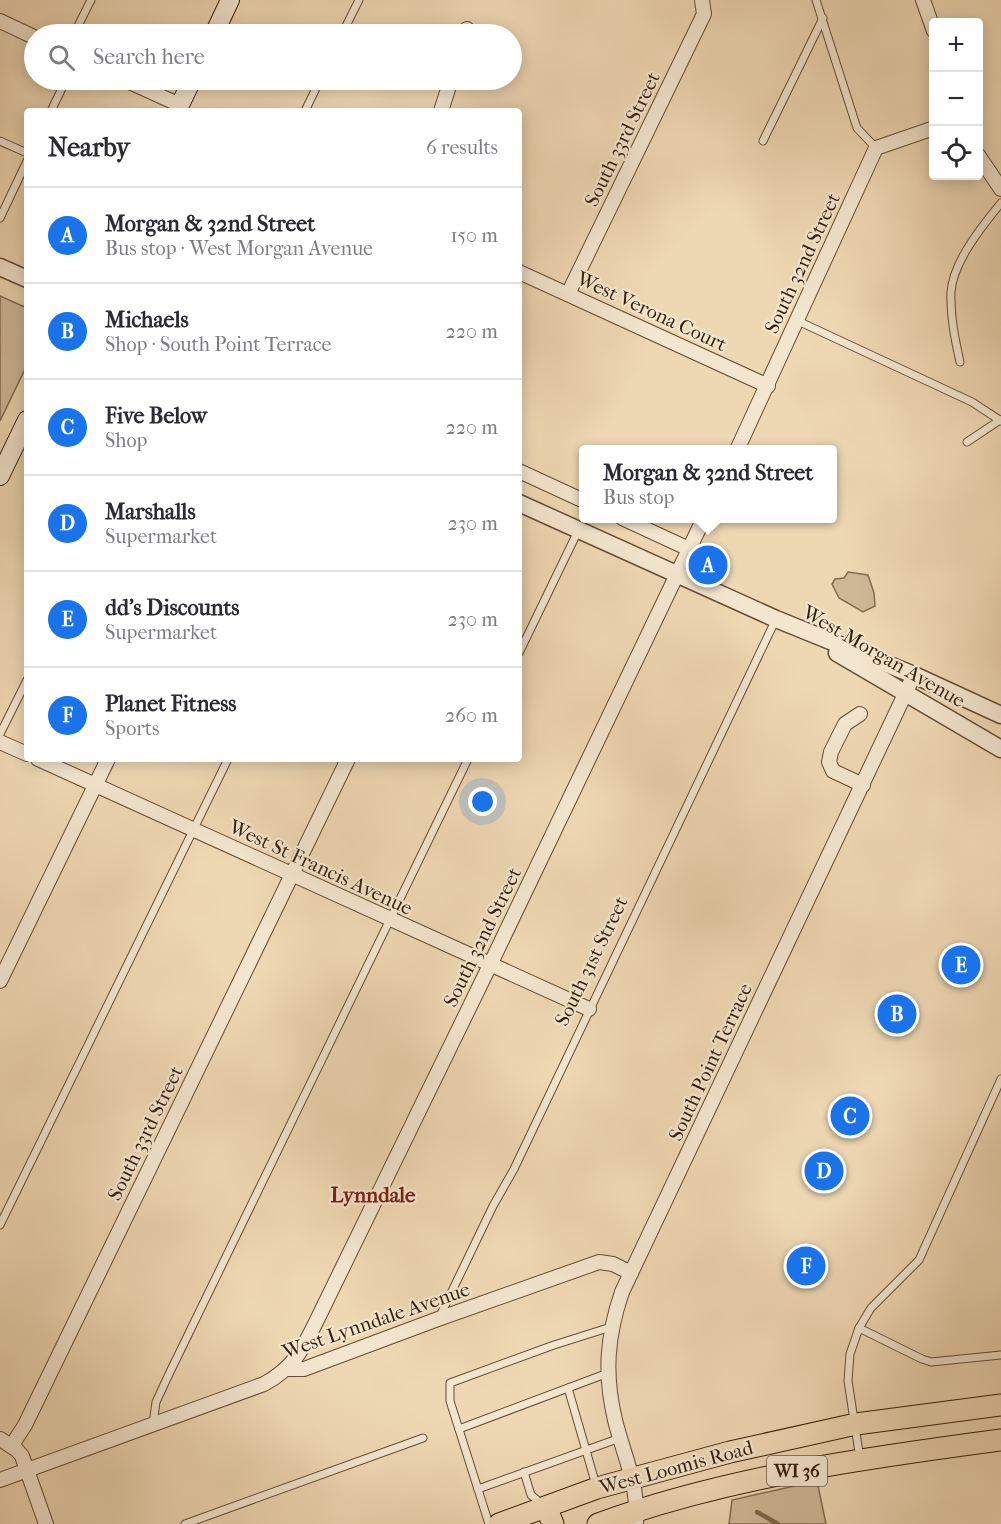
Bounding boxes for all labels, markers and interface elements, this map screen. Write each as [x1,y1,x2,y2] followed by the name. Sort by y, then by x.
[929,18,983,180] map controls
[929,18,983,72] button: +
[24,24,522,90] search box
[45,41,78,74] icon: search
[93,44,205,70] text: Search here
[580,68,665,210] street label: South 33rd Street
[929,72,983,126] button: −
[929,126,983,180] button: locate
[48,132,130,163] text: Nearby
[426,136,498,159] text: 6 results
[760,189,845,337] street label: South 32nd Street
[105,211,315,237] text: Morgan & 32nd Street
[61,224,74,247] text: A
[450,224,498,247] text: 150 m
[105,237,373,260] text: Bus stop · West Morgan Avenue
[572,266,730,356] street label: West Verona Court
[105,307,189,333] text: Michaels
[61,320,74,343] text: B
[445,320,498,343] text: 220 m
[105,333,331,356] text: Shop · South Point Terrace
[105,403,207,429] text: Five Below
[61,416,74,439] text: C
[445,416,498,439] text: 220 m
[105,429,147,452] text: Shop
[579,445,837,523] popup
[603,460,813,486] text: Morgan & 32nd Street
[603,486,674,509] text: Bus stop
[105,499,196,525] text: Marshalls
[60,512,75,535] text: D
[448,512,498,535] text: 230 m
[105,525,217,548] text: Supermarket
[688,542,728,588] pin: A
[105,595,239,621] text: dd's Discounts
[798,600,969,712] street label: West Morgan Avenue
[61,608,74,631] text: E
[448,608,498,631] text: 230 m
[105,621,217,644] text: Supermarket
[105,691,236,717] text: Planet Fitness
[62,704,73,727] text: F
[445,704,498,727] text: 260 m
[105,717,159,740] text: Sports
[468,787,497,816] your location
[225,814,416,920] street label: West St Francis Avenue
[439,864,526,1011] street label: South 32nd Street
[550,893,633,1030] street label: South 31st Street
[942,942,980,988] pin: E
[664,980,757,1145] street label: South Point Terrace
[878,992,916,1036] pin: B
[103,1062,188,1204] street label: South 33rd Street
[830,1094,870,1138] pin: C
[804,1148,844,1194] pin: D
[331,1183,416,1207] district label: Lynndale
[786,1244,826,1288] pin: F
[279,1278,473,1364] street label: West Lynndale Avenue
[596,1436,757,1499] street label: West Loomis Road
[767,1456,827,1486] road number: WI 36

